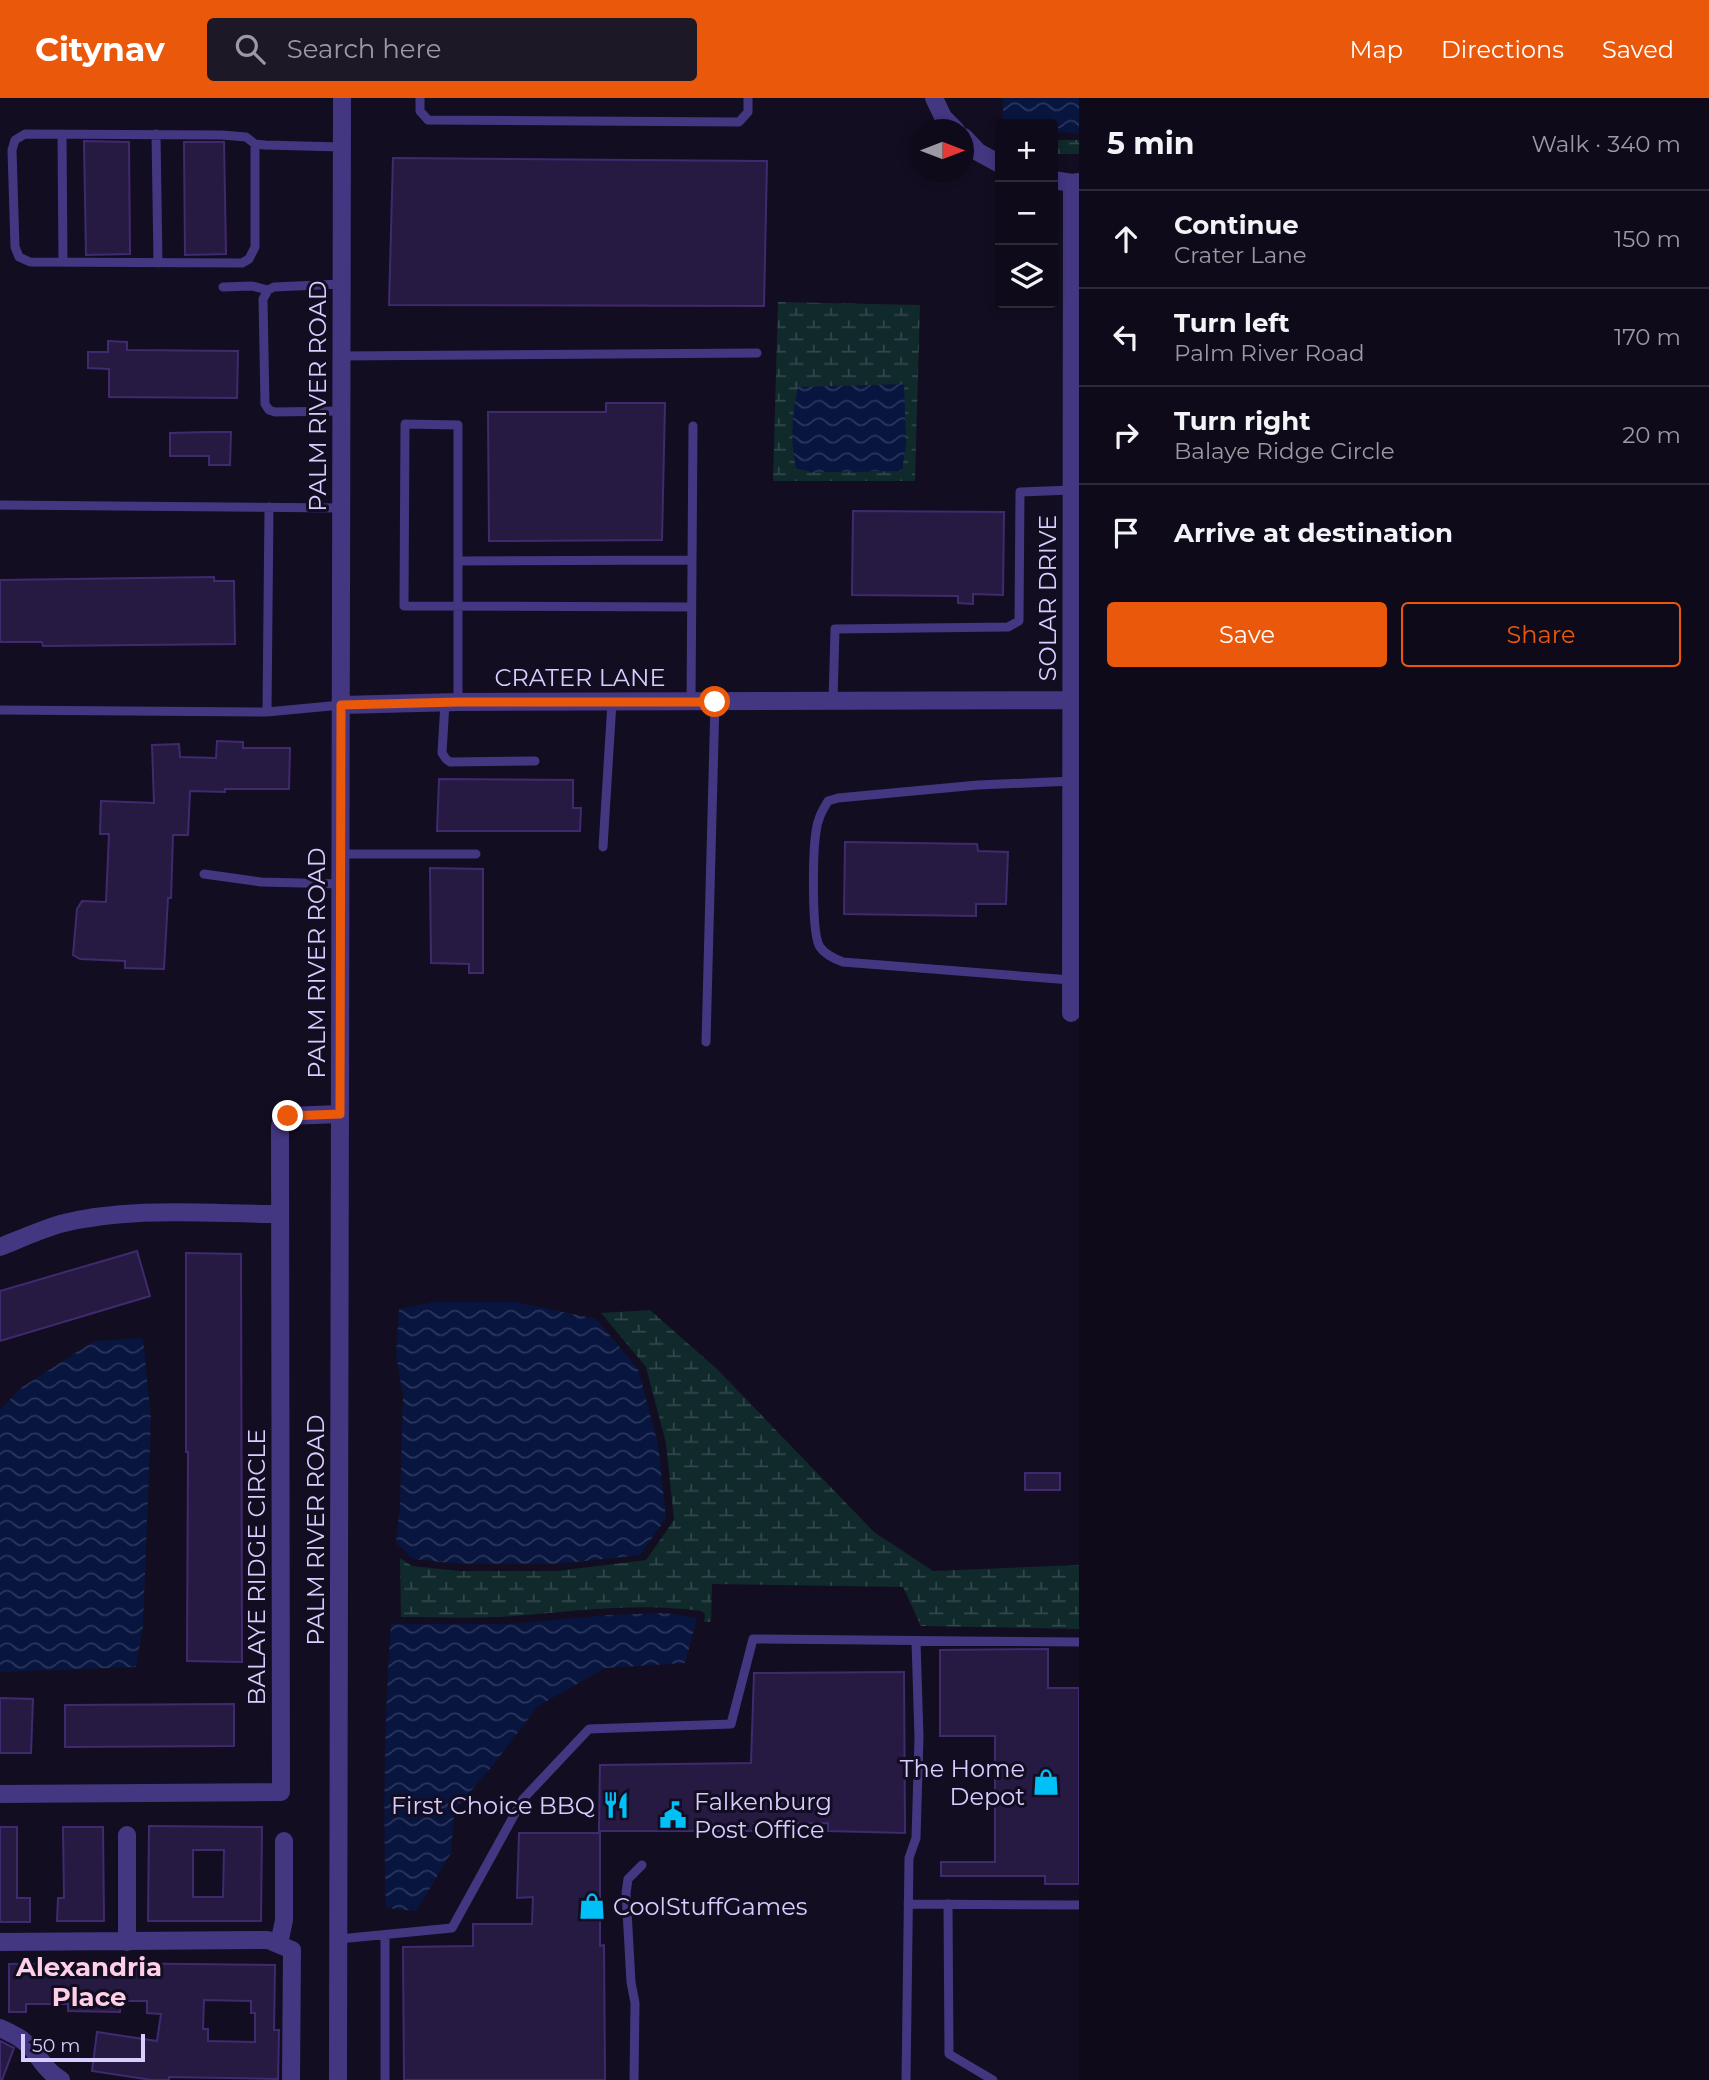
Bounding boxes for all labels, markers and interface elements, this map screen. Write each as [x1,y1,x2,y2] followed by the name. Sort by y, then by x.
[207,18,697,81] search box
[35,29,165,69] text: Citynav
[231,30,269,68] icon: search
[287,33,441,65] text: Search here
[1350,35,1403,64] text: Map
[1441,35,1564,64] text: Directions
[1602,35,1674,64] text: Saved
[911,119,974,182] north arrow
[995,119,1058,308] map controls
[995,119,1058,182] button: +
[1107,125,1195,162] text: 5 min
[1532,130,1681,158] text: Walk · 340 m
[995,182,1058,245] button: −
[1174,209,1299,241] text: Continue
[1107,220,1145,258] icon: ahead
[1614,225,1681,253] text: 150 m
[1174,241,1307,269] text: Crater Lane
[995,245,1058,308] button: layers
[303,280,332,512] street label: PALM RIVER ROAD
[1174,307,1290,339] text: Turn left
[1107,318,1145,356] icon: left
[1614,323,1681,351] text: 170 m
[1174,339,1365,367] text: Palm River Road
[1174,405,1310,437] text: Turn right
[1107,416,1145,454] icon: right
[1622,421,1681,449] text: 20 m
[1174,437,1395,465] text: Balaye Ridge Circle
[1107,514,1145,552] icon: arrive
[1033,515,1062,681] street label: SOLAR DRIVE
[1174,517,1453,549] text: Arrive at destination
[1107,602,1387,667] button: Save
[1401,602,1681,667] button: Share
[494,663,666,692] street label: CRATER LANE
[699,686,730,717] route start
[302,847,331,1079] street label: PALM RIVER ROAD
[272,1100,303,1131] route end
[301,1414,330,1646] street label: PALM RIVER ROAD
[242,1429,271,1705] street label: BALAYE RIDGE CIRCLE
[900,1754,1025,1811] place label: The Home Depot
[1031,1767,1061,1797] shop icon: The Home Depot
[694,1787,832,1844] place label: Falkenburg Post Office
[601,1790,631,1820] restaurant icon: First Choice BBQ
[391,1791,595,1820] place label: First Choice BBQ
[658,1800,688,1830] public building icon: Falkenburg Post Office
[577,1891,607,1921] shop icon: CoolStuffGames
[613,1892,807,1921] place label: CoolStuffGames
[15,1951,162,2013] district label: Alexandria Place
[21,2031,145,2063] scale bar
[32,2034,80,2057] text: 50 m

